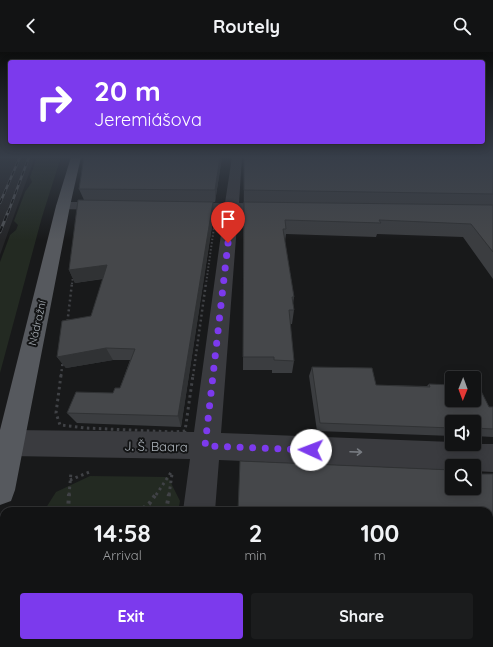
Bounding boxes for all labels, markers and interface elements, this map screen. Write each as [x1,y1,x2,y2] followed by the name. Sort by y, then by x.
[20,15,42,37] icon: back
[213,15,280,38] text: Routely
[451,15,473,37] icon: search
[94,73,161,108] text: 20 m
[28,76,80,128] icon: right
[94,108,202,131] text: Jeremiášova
[211,202,245,243] pin
[217,208,239,230] icon: arrive
[25,298,49,347] street label: Nádražní
[445,371,481,407] north arrow
[445,371,481,495] map controls
[445,415,481,451] button: sound
[290,429,332,471] position arrow
[124,437,188,455] street label: J. Š. Baara
[349,448,362,456] one-way arrow
[445,459,481,495] button: search
[94,518,151,548] text: 14:58
[249,518,262,548] text: 2
[360,518,399,548] text: 100
[103,547,142,563] text: Arrival
[244,547,267,563] text: min
[374,547,386,563] text: m
[20,593,243,639] button: Exit
[251,593,473,639] button: Share

